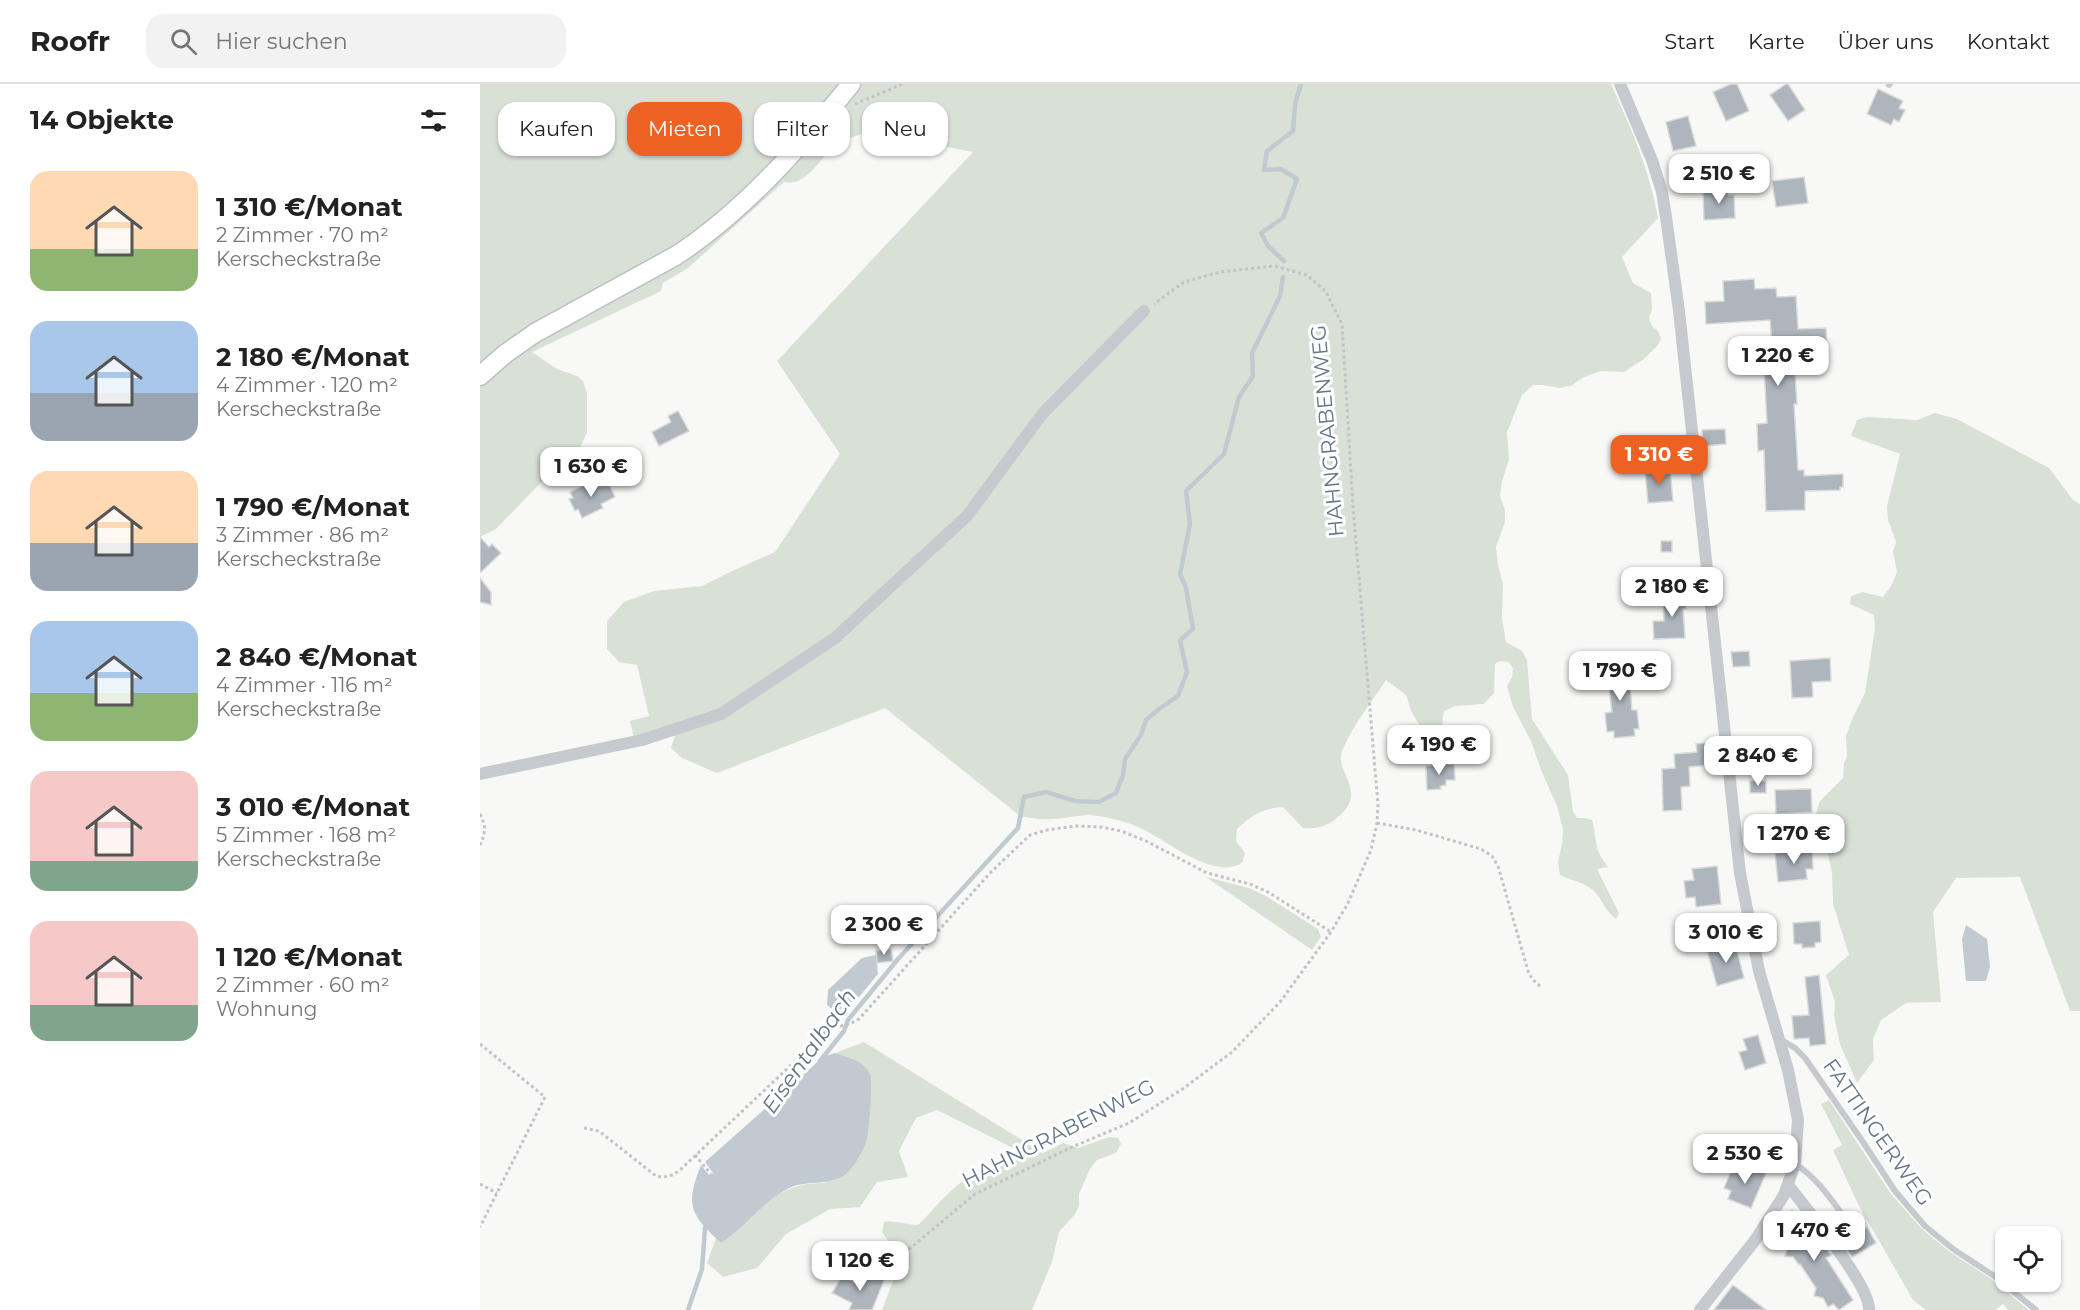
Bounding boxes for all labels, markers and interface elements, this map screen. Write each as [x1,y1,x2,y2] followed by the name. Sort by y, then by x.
[146,14,566,68] search box
[30,24,110,58] text: Roofr
[167,25,200,58] icon: search
[215,28,348,55] text: Hier suchen
[1664,29,1715,54] text: Start
[1748,29,1805,54] text: Karte
[1838,29,1934,54] text: Über uns
[1967,29,2050,54] text: Kontakt
[498,102,615,156] chip: Kaufen
[627,102,742,156] chip: Mieten
[754,102,850,156] chip: Filter
[862,102,948,156] chip: Neu
[30,104,174,136] text: 14 Objekte
[417,104,450,137] icon: filters
[1664,154,1774,205] pin: 2 510 €
[1683,161,1755,185] text: 2 510 €
[216,191,403,223] text: 1 310 €/Monat
[78,195,150,267] icon: home
[216,223,389,247] text: 2 Zimmer · 70 m²
[216,247,381,271] text: Kerscheckstraße
[1305,324,1349,538] street label: HAHNGRABENWEG
[1723,336,1833,387] pin: 1 220 €
[216,341,410,373] text: 2 180 €/Monat
[1742,343,1814,367] text: 1 220 €
[78,345,150,417] icon: home
[216,373,398,397] text: 4 Zimmer · 120 m²
[216,397,381,421] text: Kerscheckstraße
[1604,435,1714,486] pin: 1 310 €
[1625,442,1693,466] text: 1 310 €
[536,447,646,498] pin: 1 630 €
[554,454,628,478] text: 1 630 €
[216,491,410,523] text: 1 790 €/Monat
[78,495,150,567] icon: home
[216,523,389,547] text: 3 Zimmer · 86 m²
[216,547,381,571] text: Kerscheckstraße
[1617,567,1727,618] pin: 2 180 €
[1635,574,1709,598] text: 2 180 €
[216,641,417,673] text: 2 840 €/Monat
[78,645,150,717] icon: home
[1565,651,1675,702] pin: 1 790 €
[1583,658,1657,682] text: 1 790 €
[216,673,393,697] text: 4 Zimmer · 116 m²
[216,697,381,721] text: Kerscheckstraße
[1384,725,1494,776] pin: 4 190 €
[1401,732,1477,756] text: 4 190 €
[1703,736,1813,787] pin: 2 840 €
[1718,743,1798,767] text: 2 840 €
[216,791,410,823] text: 3 010 €/Monat
[78,795,150,867] icon: home
[1739,814,1849,865] pin: 1 270 €
[1758,821,1830,845] text: 1 270 €
[216,823,396,847] text: 5 Zimmer · 168 m²
[216,847,381,871] text: Kerscheckstraße
[829,905,939,956] pin: 2 300 €
[845,912,923,936] text: 2 300 €
[1671,913,1781,964] pin: 3 010 €
[1689,920,1763,944] text: 3 010 €
[216,941,403,973] text: 1 120 €/Monat
[78,945,150,1017] icon: home
[216,973,390,997] text: 2 Zimmer · 60 m²
[756,984,862,1118] water label: Eisentalbach
[216,997,317,1021] text: Wohnung
[1818,1054,1938,1210] street label: FATTINGERWEG
[958,1074,1158,1192] street label: HAHNGRABENWEG
[1690,1134,1800,1185] pin: 2 530 €
[1707,1141,1783,1165] text: 2 530 €
[1759,1211,1869,1262] pin: 1 470 €
[1777,1218,1851,1242] text: 1 470 €
[1995,1226,2061,1292] map controls
[1995,1226,2061,1292] button: locate
[805,1241,915,1292] pin: 1 120 €
[826,1248,894,1272] text: 1 120 €

